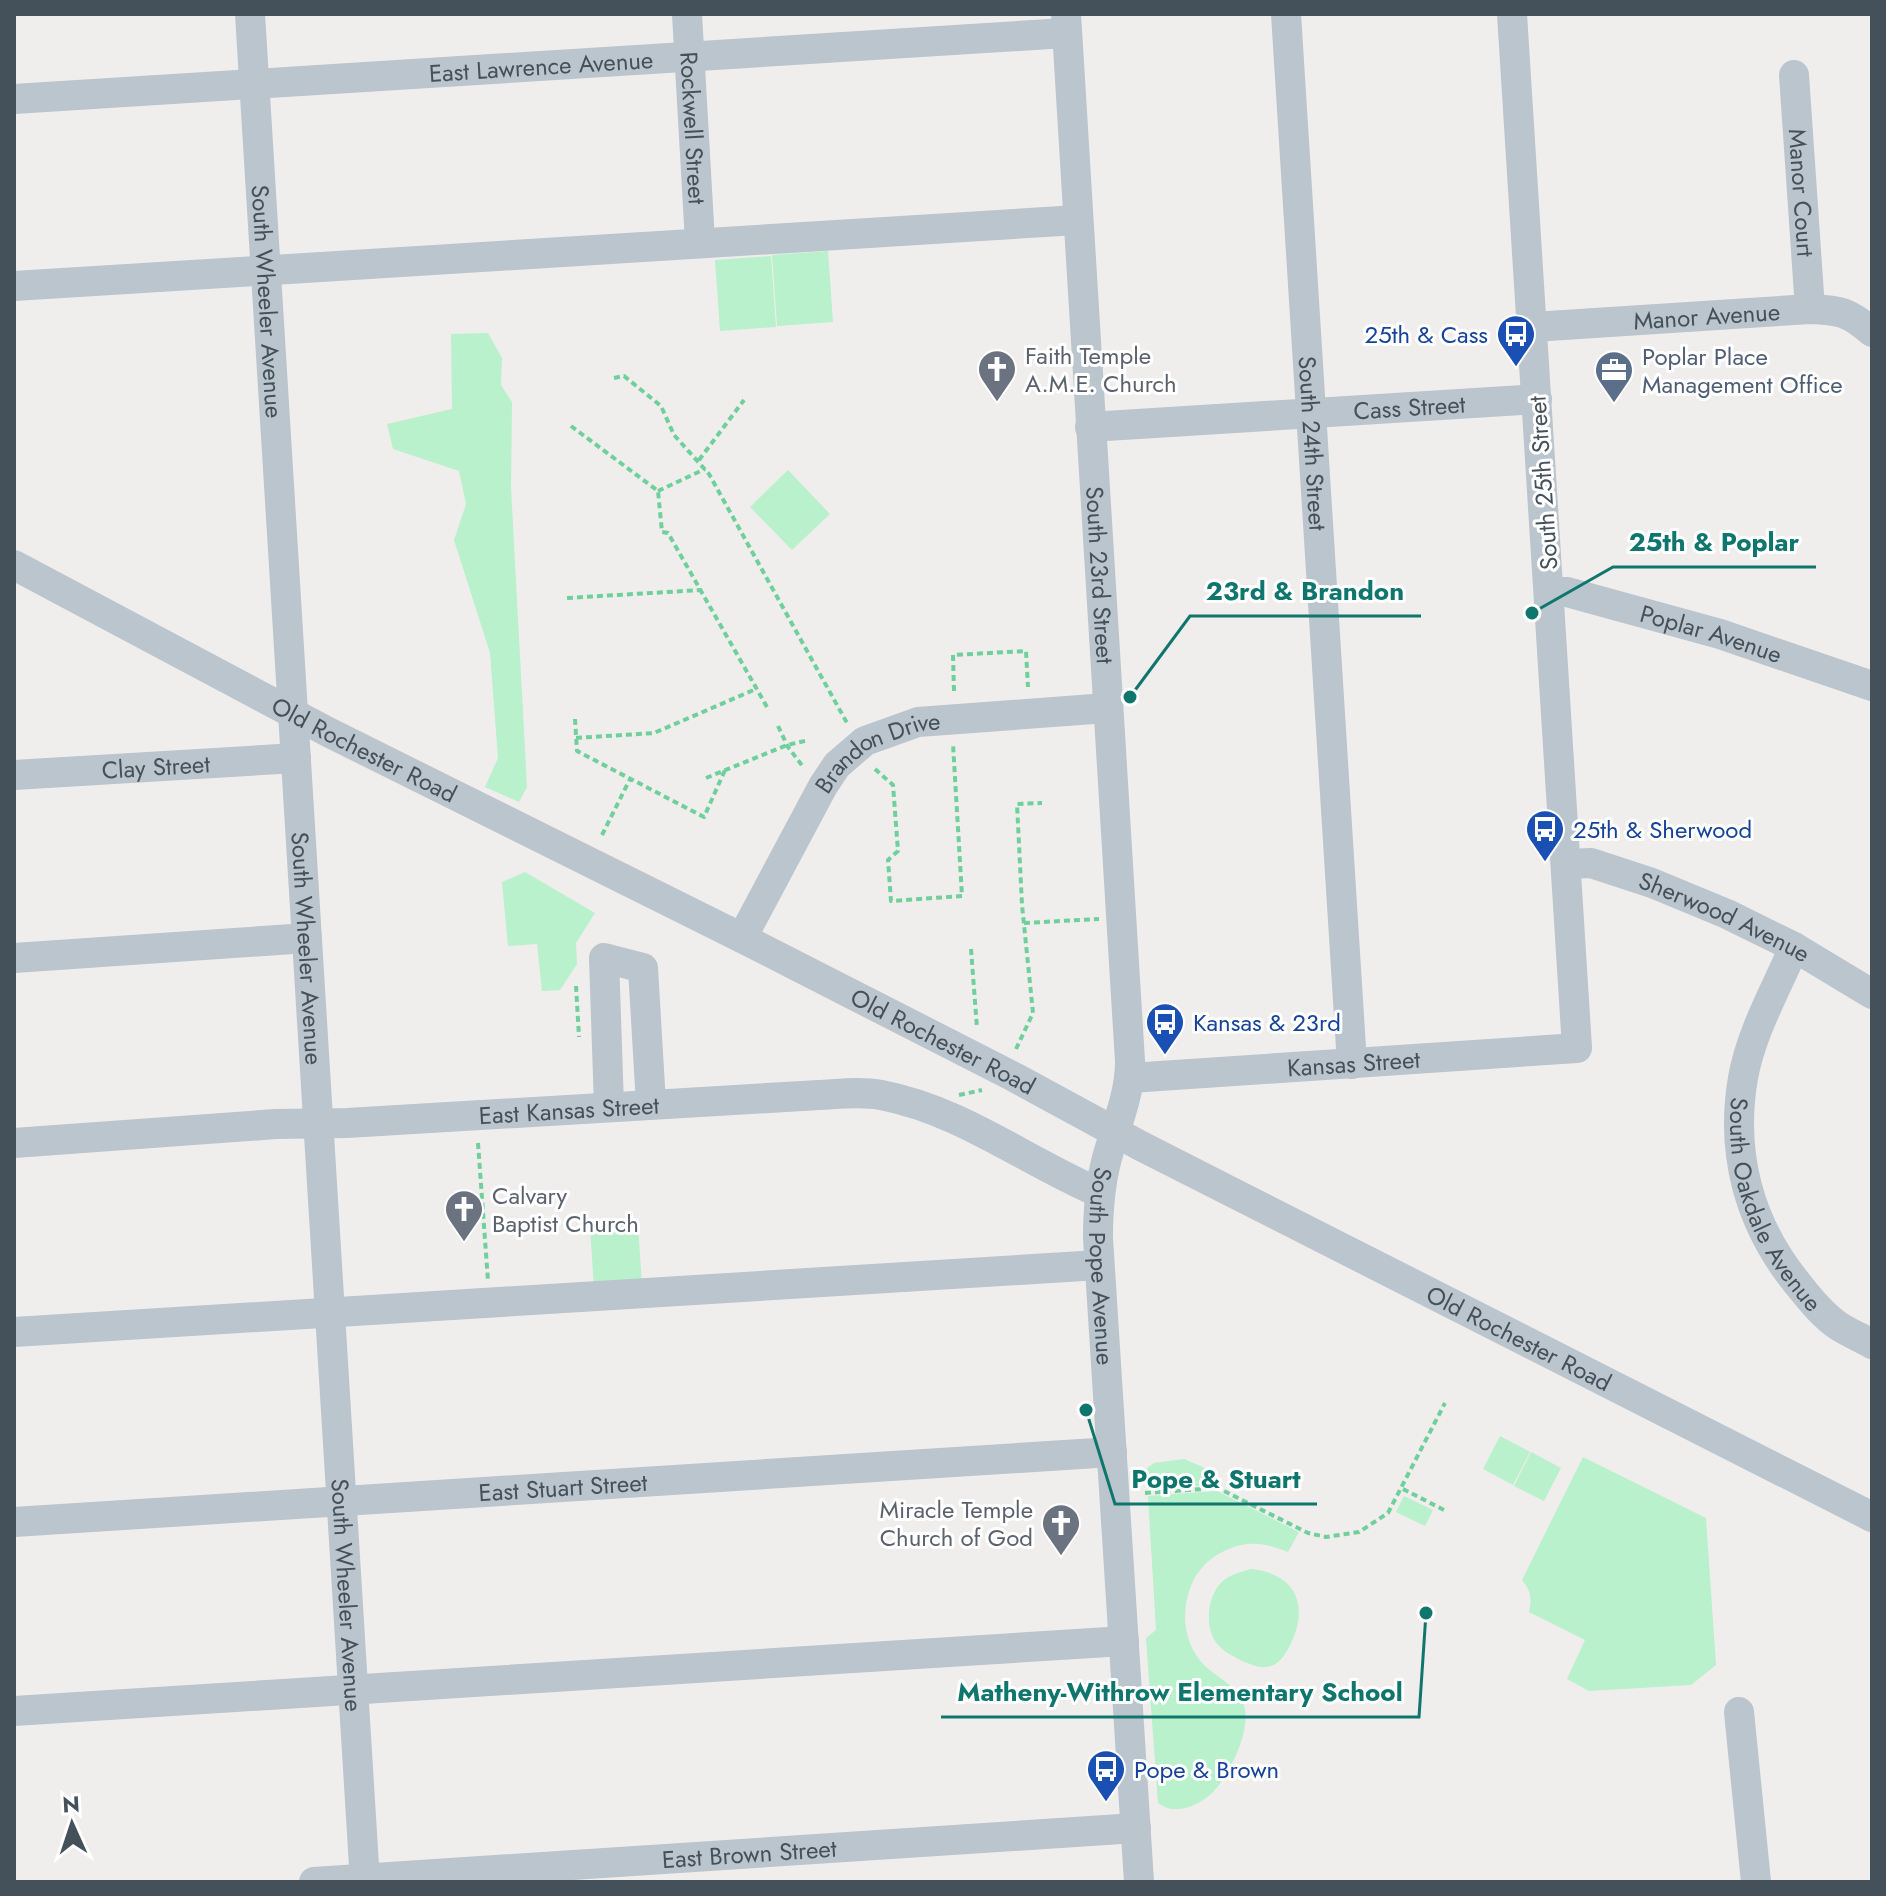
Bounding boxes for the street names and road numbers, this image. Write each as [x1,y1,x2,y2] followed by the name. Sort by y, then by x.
[428,41,654,90] street label: East Lawrence Avenue
[672,50,715,205] street label: Rockwell Street
[1780,128,1824,258] street label: Manor Court
[243,184,292,419] street label: South Wheeler Avenue
[1632,293,1781,338] street label: Manor Avenue
[1290,355,1336,532] street label: South 24th Street
[1352,386,1467,428] street label: Cass Street
[1519,395,1567,571] street label: South 25th Street
[1077,485,1123,665] street label: South 23rd Street
[1636,595,1787,671] street label: Poplar Avenue
[266,688,463,811] street label: Old Rochester Road
[806,703,941,800] street label: Brandon Drive
[101,746,211,787] street label: Clay Street
[283,831,332,1066] street label: South Wheeler Avenue
[1634,862,1817,970] street label: Sherwood Avenue
[845,979,1042,1103] street label: Old Rochester Road
[1286,1041,1421,1085] street label: Kansas Street
[478,1087,660,1133] street label: East Kansas Street
[1721,1096,1830,1319] street label: South Oakdale Avenue
[1080,1164,1124,1366] street label: South Pope Avenue
[1420,1276,1618,1400] street label: Old Rochester Road
[477,1464,649,1510] street label: East Stuart Street
[323,1477,372,1713] street label: South Wheeler Avenue
[661,1830,838,1877] street label: East Brown Street

